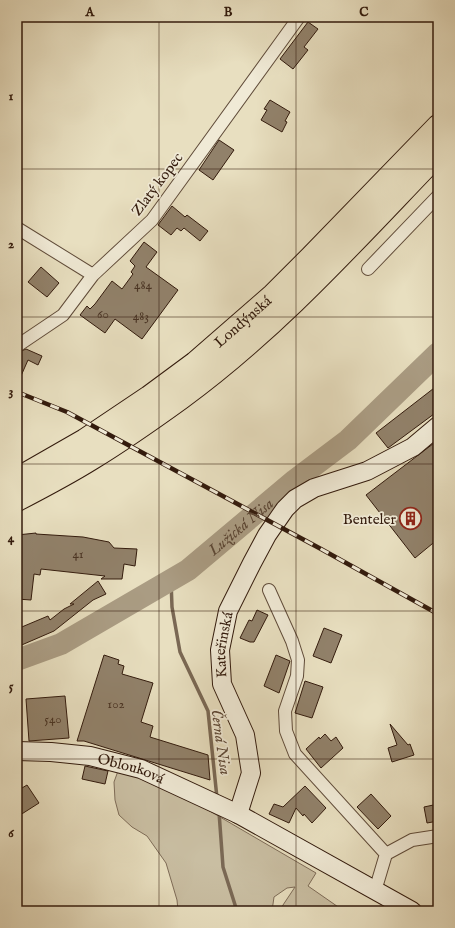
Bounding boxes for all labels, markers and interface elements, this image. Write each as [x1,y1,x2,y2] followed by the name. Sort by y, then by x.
[85,4,96,21] text: A
[224,4,233,21] text: B
[359,4,369,21] text: C
[9,88,14,105] text: 1
[127,149,187,220] street label: Zlatý kopec
[8,236,14,253] text: 2
[134,277,153,294] house number: 484
[210,291,276,352] street label: Londýnská
[97,306,109,323] house number: 60
[133,308,149,325] house number: 483
[9,383,14,400] text: 3
[204,494,278,561] water label: Lužická Nisa
[398,506,424,532] building icon: Benteler
[343,510,396,529] place label: Benteler
[8,530,15,547] text: 4
[72,546,84,563] house number: 41
[211,610,238,678] street label: Kateřinská
[9,678,14,695] text: 5
[107,696,125,713] house number: 102
[206,708,236,776] water label: Černá Nisa
[44,711,62,728] house number: 540
[95,749,168,789] street label: Oblouková
[8,825,14,842] text: 6

